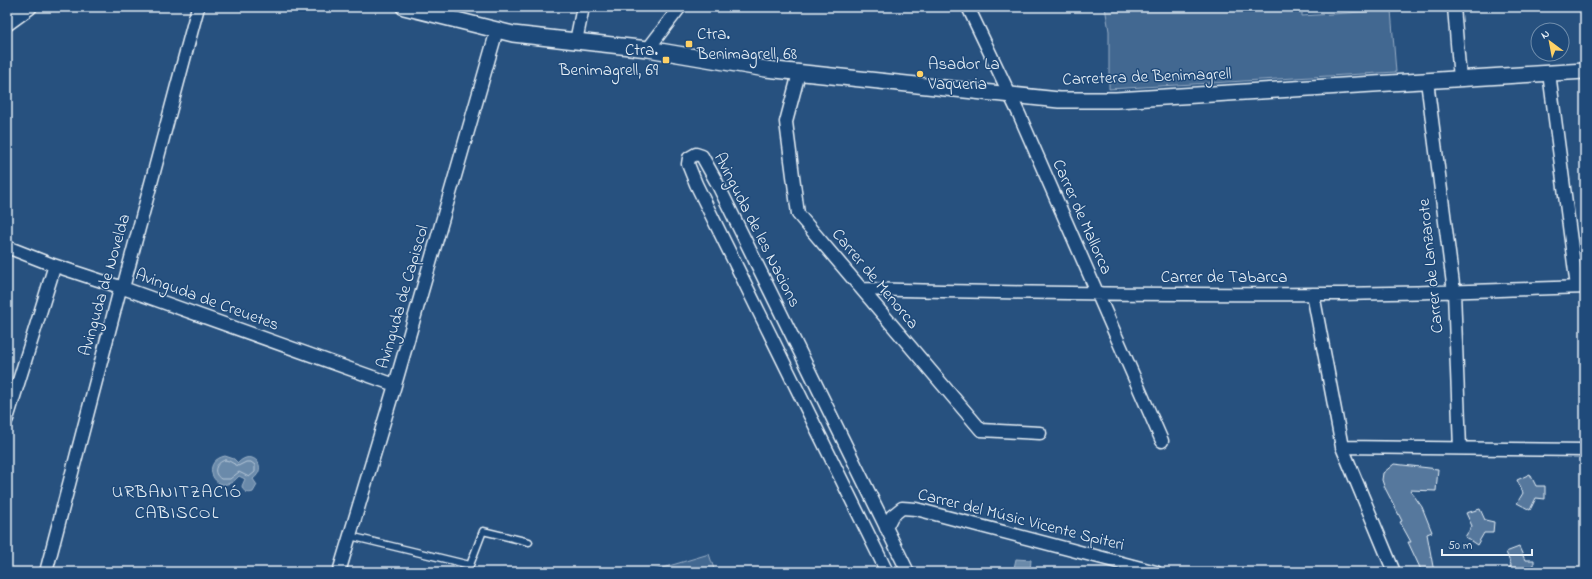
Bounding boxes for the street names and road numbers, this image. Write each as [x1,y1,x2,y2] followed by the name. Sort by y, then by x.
[1062,62,1232,94] street label: Carretera de Benimagrell
[705,148,807,313] street label: Avinguda de les Nacions
[1045,155,1119,279] street label: Carrer de Mallorca
[1411,197,1450,335] street label: Carrer de Lanzarote
[73,211,139,360] street label: Avinguda de Novelda
[371,222,437,372] street label: Avinguda de Capiscol
[825,223,925,335] street label: Carrer de Menorca
[131,262,283,340] street label: Avinguda de Creuetes
[1161,265,1287,290] street label: Carrer de Tabarca
[915,482,1127,558] street label: Carrer del Músic Vicente Spiteri

